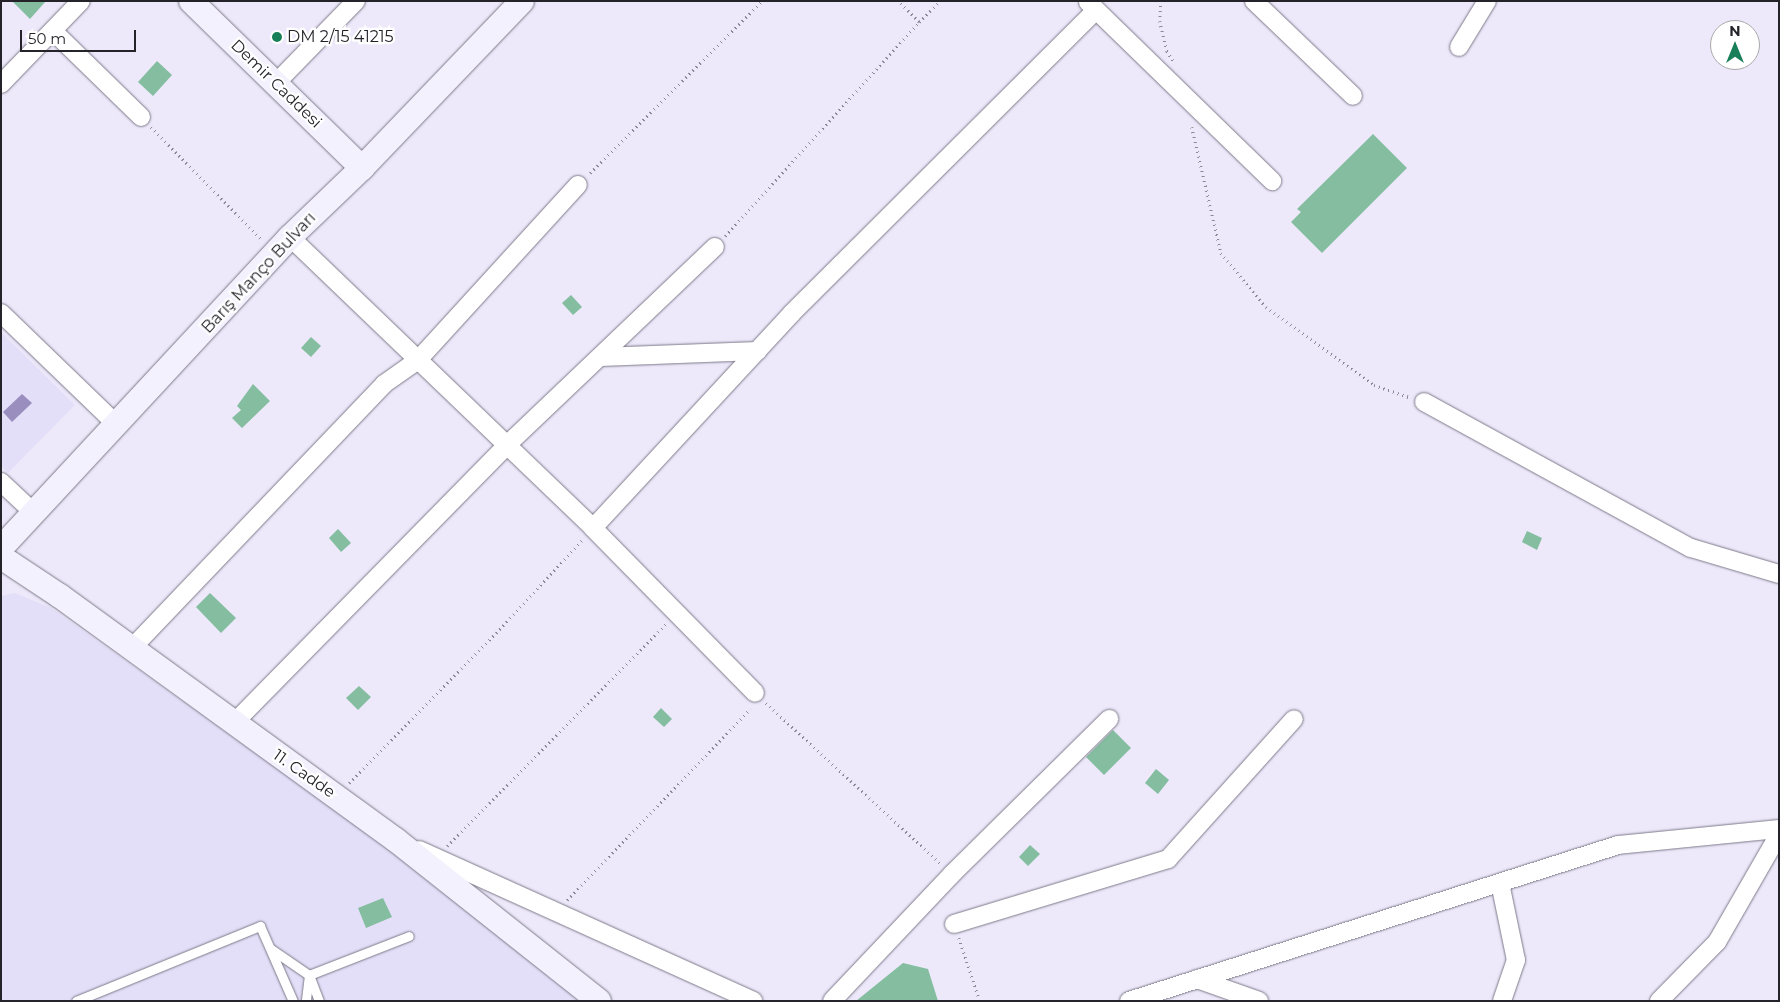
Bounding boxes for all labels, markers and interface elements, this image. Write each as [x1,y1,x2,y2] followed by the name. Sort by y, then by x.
[22,20,139,52] scale bar
[1710,20,1760,70] north arrow
[1729,22,1741,40] text: N
[287,27,394,47] place label: DM 2/15 41215
[28,29,66,48] text: 50 m
[271,31,283,43] marker: DM 2/15 41215
[227,36,325,132] street label: Demir Caddesi
[198,209,320,337] street label: Barış Manço Bulvarı
[269,746,339,802] street label: 11. Cadde

